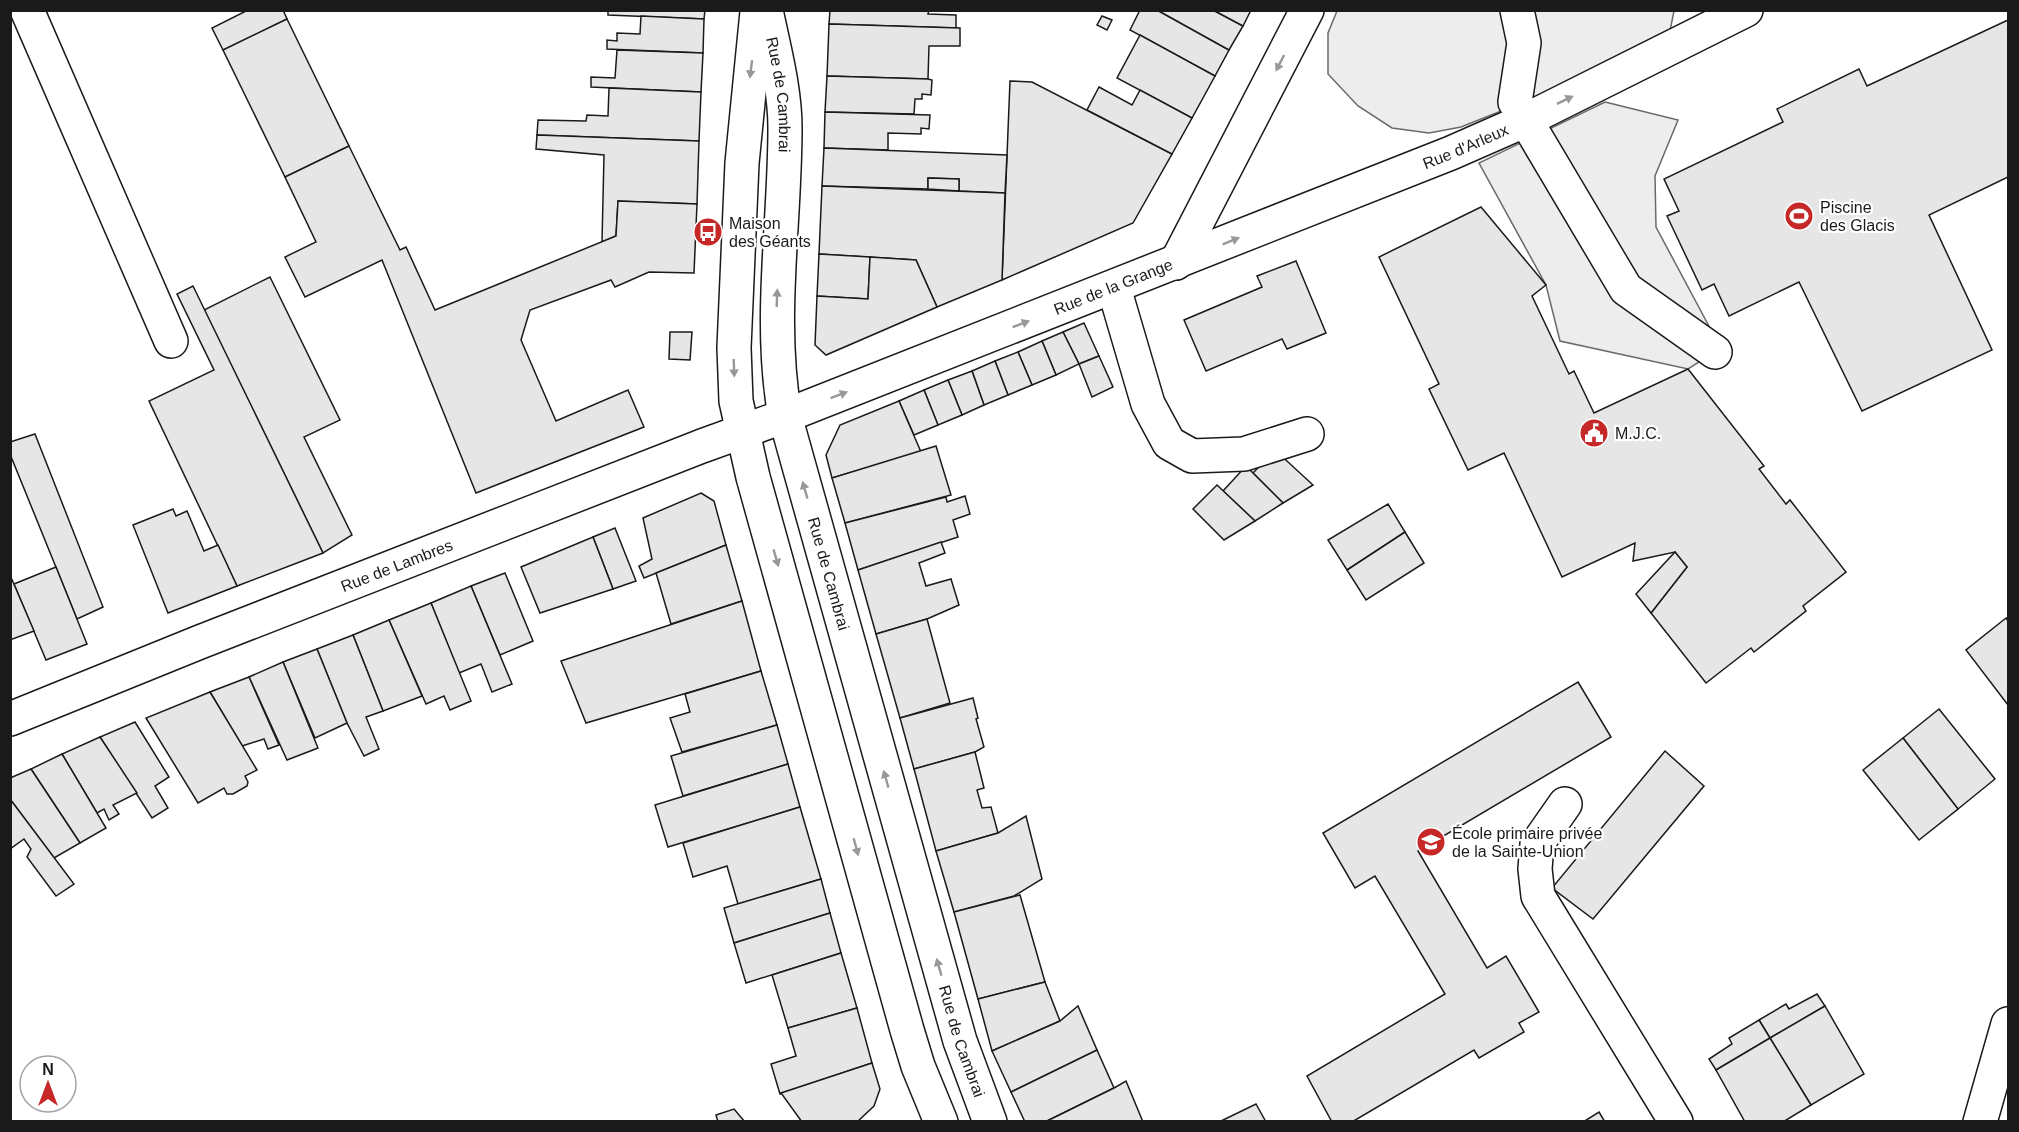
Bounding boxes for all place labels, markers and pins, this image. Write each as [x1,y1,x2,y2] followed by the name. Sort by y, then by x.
[1820,199,1895,234] place label: Piscine des Glacis
[1783,200,1815,232] sports icon: Piscine des Glacis
[729,215,811,250] place label: Maison des Géants
[692,216,724,248] bus stop icon: Maison des Géants
[1578,417,1610,449] public building icon: M.J.C.
[1615,425,1661,442] place label: M.J.C.
[1452,824,1602,860] place label: École primaire privée de la Sainte-Union
[1415,826,1447,858] school or university icon: École primaire privée de la Sainte-Union

